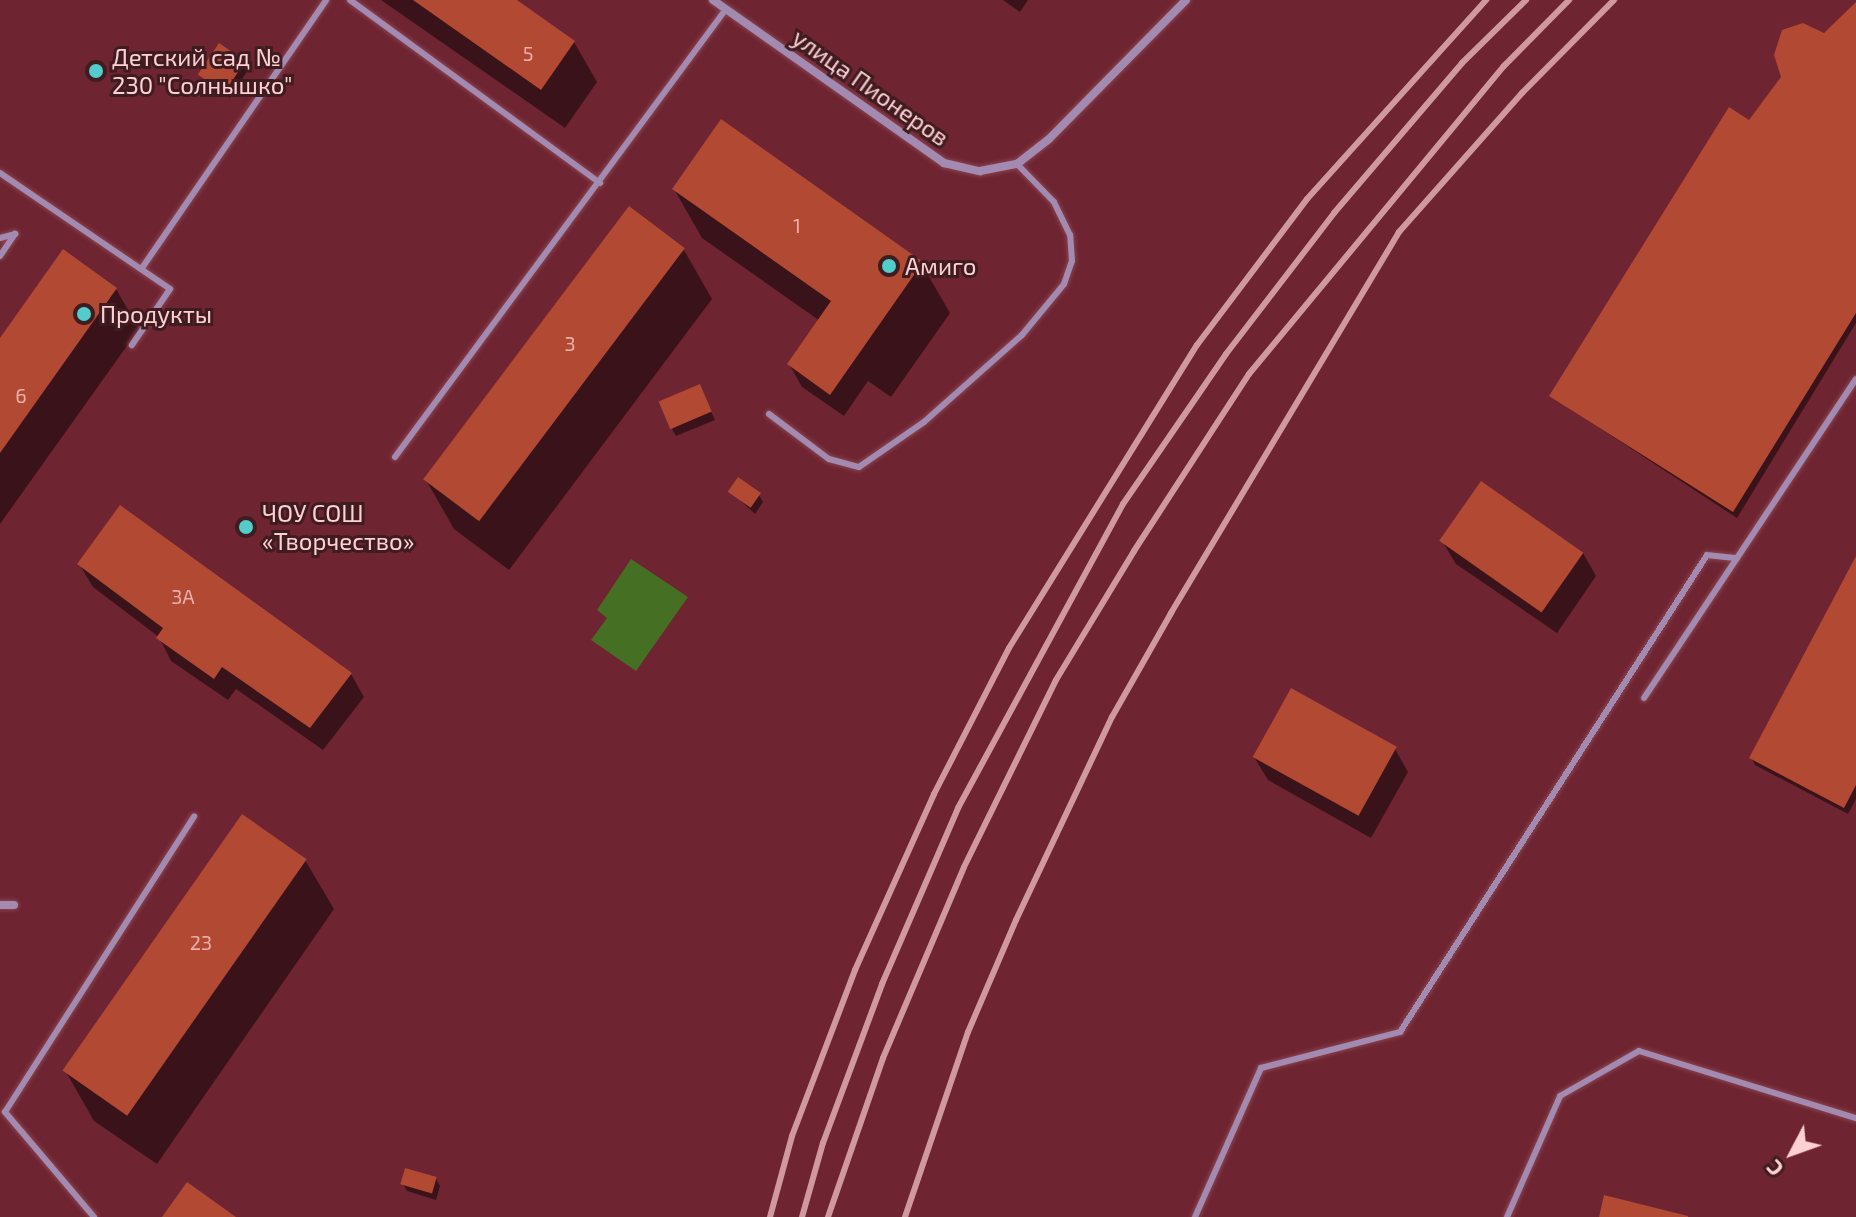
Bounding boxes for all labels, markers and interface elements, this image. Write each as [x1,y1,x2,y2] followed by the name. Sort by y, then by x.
[787,22,955,152] street label: улица Пионеров
[523,41,533,65] house number: 5
[112,43,293,99] place label: Детский сад № 230 "Солнышко"
[87,62,105,80] marker: Детский сад № 230 "Солнышко"
[793,213,801,237] house number: 1
[905,252,977,280] place label: Амиго
[880,257,898,275] marker: Амиго
[100,300,212,328] place label: Продукты
[75,305,93,323] marker: Продукты
[564,331,576,355] house number: 3
[15,383,27,407] house number: 6
[262,499,414,555] place label: ЧОУ СОШ «Творчество»
[237,518,255,536] marker: ЧОУ СОШ «Творчество»
[171,584,195,608] house number: 3А
[190,930,212,954] house number: 23
[1752,1113,1832,1193] north arrow
[1760,1155,1788,1182] text: С

